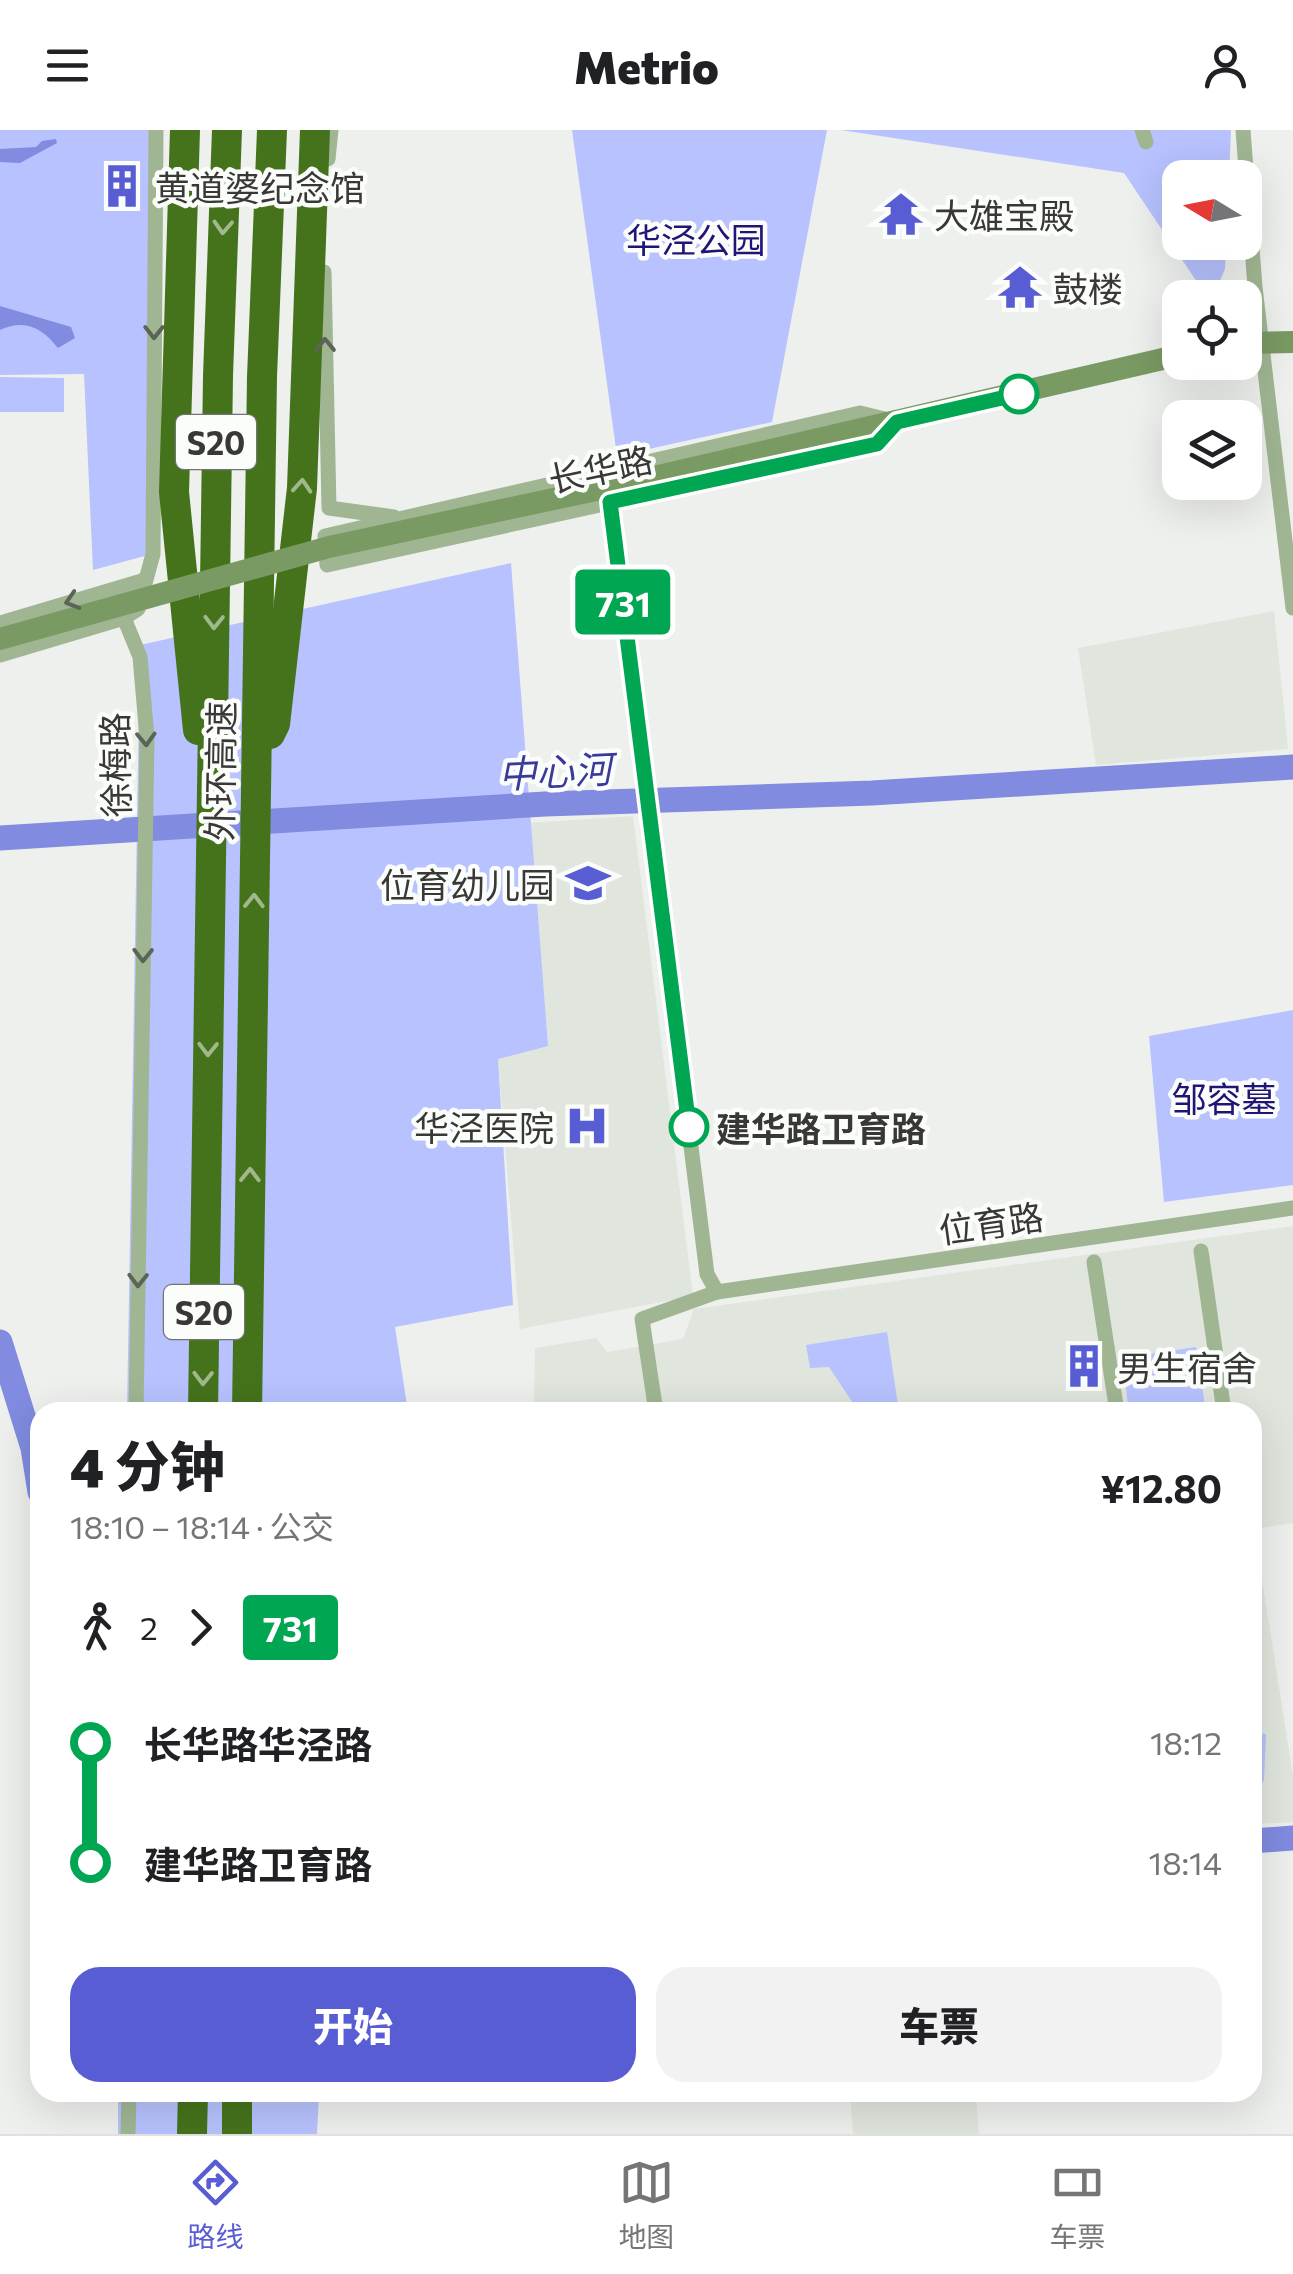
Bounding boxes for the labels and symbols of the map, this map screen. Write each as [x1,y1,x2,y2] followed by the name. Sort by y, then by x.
[1162,160,1262,260] north arrow
[98,162,146,210] building icon: 黄道婆纪念馆
[155,165,365,208] place label: 黄道婆纪念馆
[877,190,925,238] temple icon: 大雄宝殿
[934,193,1074,236] place label: 大雄宝殿
[626,217,766,260] park label: 华泾公园
[212,220,233,236] one-way arrow
[996,263,1044,311] temple icon: 鼓楼
[1053,266,1123,309] place label: 鼓楼
[143,326,165,341] one-way arrow
[315,337,336,353] one-way arrow
[1000,375,1038,413] unlabelled marker
[176,415,256,469] road number: S20
[544,436,656,500] street label: 长华路
[291,478,312,494] one-way arrow
[566,570,680,634] line badge: 731
[65,589,82,610] one-way arrow
[203,615,224,631] one-way arrow
[196,701,242,841] street label: 外环高速
[92,712,136,818] street label: 徐梅路
[136,731,157,747] one-way arrow
[497,743,620,796] water label: 中心河
[564,859,612,907] school or university icon: 位育幼儿园
[380,862,555,905] place label: 位育幼儿园
[243,893,265,908] one-way arrow
[133,948,154,964] one-way arrow
[197,1041,218,1057] one-way arrow
[1171,1076,1277,1119] park label: 邹容墓
[563,1102,611,1150] hospital icon: 华泾医院
[414,1105,554,1148] place label: 华泾医院
[716,1106,926,1149] place label: 建华路卫育路
[670,1108,708,1146] marker: 建华路卫育路
[239,1167,261,1182] one-way arrow
[936,1193,1046,1251] street label: 位育路
[127,1274,149,1289] one-way arrow
[164,1285,244,1339] road number: S20
[1060,1342,1108,1390] building icon: 男生宿舍
[1117,1345,1257,1388] place label: 男生宿舍
[192,1372,214,1387] one-way arrow

